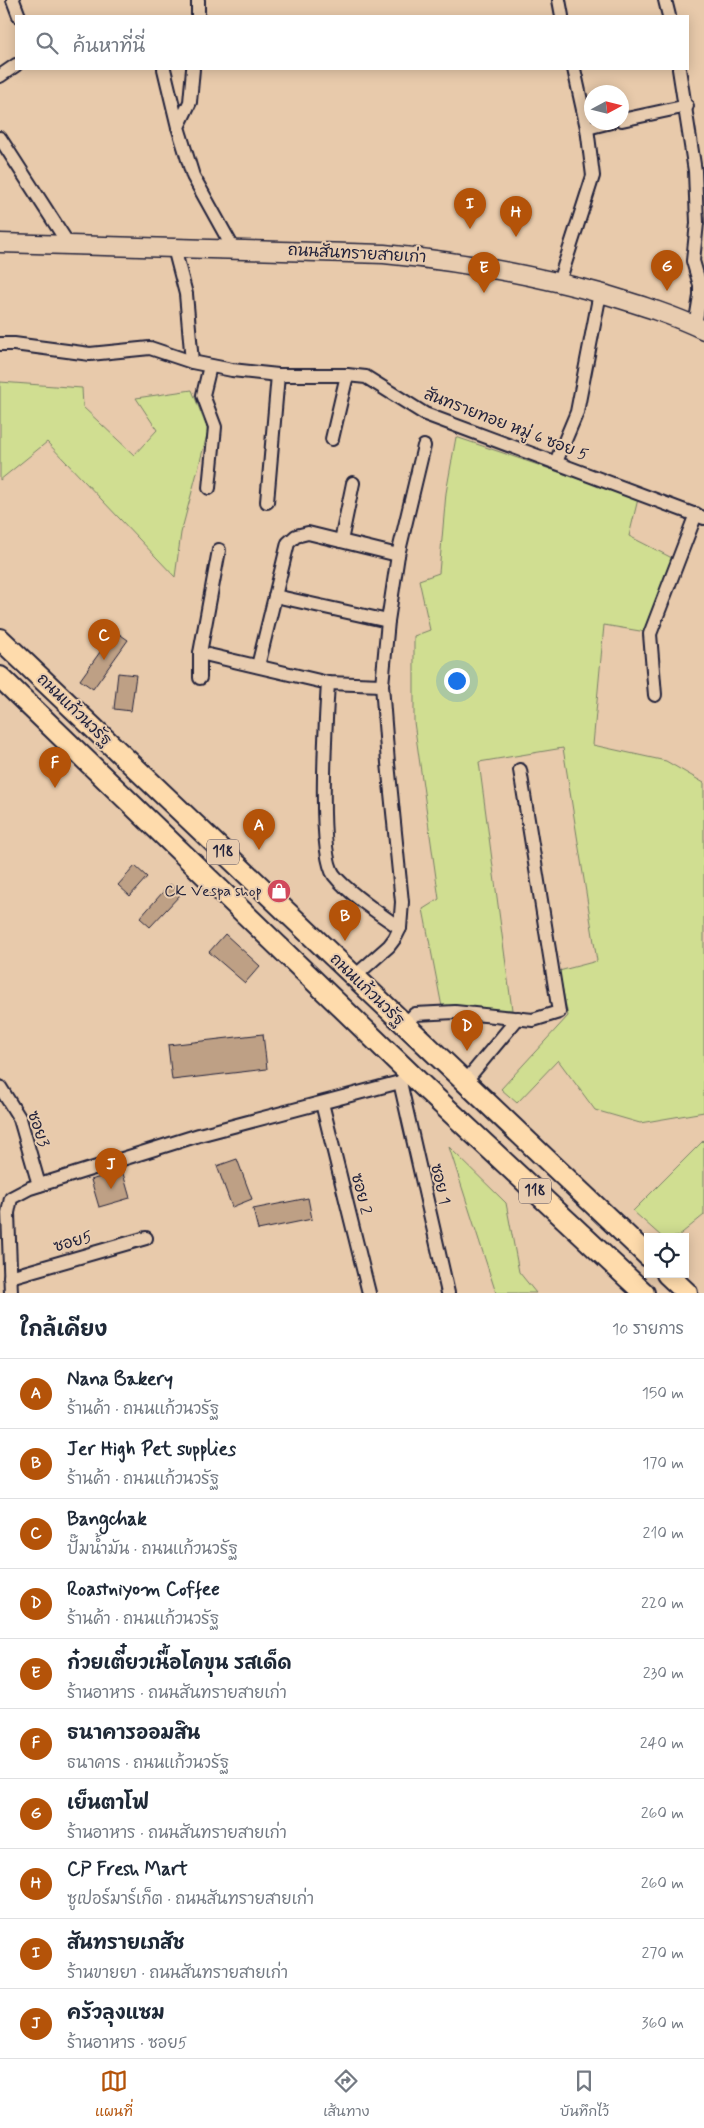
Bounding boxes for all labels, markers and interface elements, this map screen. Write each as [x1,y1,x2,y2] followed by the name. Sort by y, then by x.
[15,15,689,70] search box
[33,29,61,57] icon: search
[73,34,145,59] text: ค้นหาที่นี่
[584,85,629,130] north arrow
[454,188,486,229] pin: I
[500,196,532,237] pin: H
[287,238,427,268] street label: ถนนสันทรายสายเก่า
[651,250,683,291] pin: G
[468,252,500,293] pin: E
[421,382,592,467] street label: สันทรายทอย หมู่ 6 ซอย 5
[88,619,120,660] pin: C
[32,668,117,751] street label: ถนนแก้วนวรัฐ
[444,668,470,694] your location
[39,747,71,788] pin: F
[243,809,275,850] pin: A
[207,840,239,864] road number: 118
[266,878,292,904] shop icon: CK Vespa shop
[164,881,262,902] place label: CK Vespa shop
[329,900,361,941] pin: B
[325,948,410,1031] street label: ถนนแก้วนวรัฐ
[451,1010,483,1051] pin: D
[22,1108,54,1150] street label: ซอย3
[95,1148,127,1189] pin: J
[425,1162,455,1206] street label: ซอย 1
[346,1171,376,1217] street label: ซอย 2
[519,1178,551,1204] road number: 118
[51,1226,95,1258] street label: ซอย5
[644,1233,689,1278] map controls
[644,1233,689,1278] button: locate
[20,1316,107,1344] text: ใกล้เคียง
[612,1319,684,1340] text: 10 รายการ
[67,1367,173,1392] text: Nana Bakery
[31,1383,41,1404] text: A
[642,1383,684,1404] text: 150 m
[67,1399,219,1420] text: ร้านค้า · ถนนแก้วนวรัฐ
[67,1437,236,1462] text: Jer High Pet supplies
[31,1453,41,1474] text: B
[642,1453,684,1474] text: 170 m
[67,1469,219,1490] text: ร้านค้า · ถนนแก้วนวรัฐ
[67,1507,147,1532] text: Bangchak
[30,1523,42,1544] text: C
[643,1523,684,1544] text: 210 m
[67,1539,238,1560] text: ปั๊มน้ำมัน · ถนนแก้วนวรัฐ
[67,1577,220,1602] text: Roastniyom Coffee
[30,1593,42,1614] text: D
[641,1593,684,1614] text: 220 m
[67,1609,219,1630] text: ร้านค้า · ถนนแก้วนวรัฐ
[67,1651,292,1676] text: ก๋วยเตี๋ยวเนื้อโคขุน รสเด็ด
[31,1663,41,1684] text: E
[643,1663,684,1684] text: 230 m
[67,1683,287,1704] text: ร้านอาหาร · ถนนสันทรายสายเก่า
[67,1721,200,1746] text: ธนาคารออมสิน
[32,1733,40,1754] text: F
[640,1733,684,1754] text: 240 m
[67,1753,229,1774] text: ธนาคาร · ถนนแก้วนวรัฐ
[67,1791,149,1816] text: เย็นตาโฟ
[31,1803,41,1824] text: G
[641,1803,684,1824] text: 260 m
[67,1823,287,1844] text: ร้านอาหาร · ถนนสันทรายสายเก่า
[67,1857,188,1882] text: CP Fresh Mart
[31,1873,41,1894] text: H
[641,1873,684,1894] text: 260 m
[67,1889,314,1910] text: ซูเปอร์มาร์เก็ต · ถนนสันทรายสายเก่า
[67,1931,184,1956] text: สันทรายเภสัช
[32,1943,40,1964] text: I
[641,1943,684,1964] text: 270 m
[67,1963,288,1984] text: ร้านขายยา · ถนนสันทรายสายเก่า
[67,2001,165,2026] text: ครัวลุงแซม
[31,2013,41,2034] text: J
[641,2013,684,2034] text: 360 m
[67,2033,187,2054] text: ร้านอาหาร · ซอย5
[95,2067,133,2121] tab: แผนที่
[323,2067,369,2121] tab: เส้นทาง
[560,2067,609,2121] tab: บันทึกไว้

